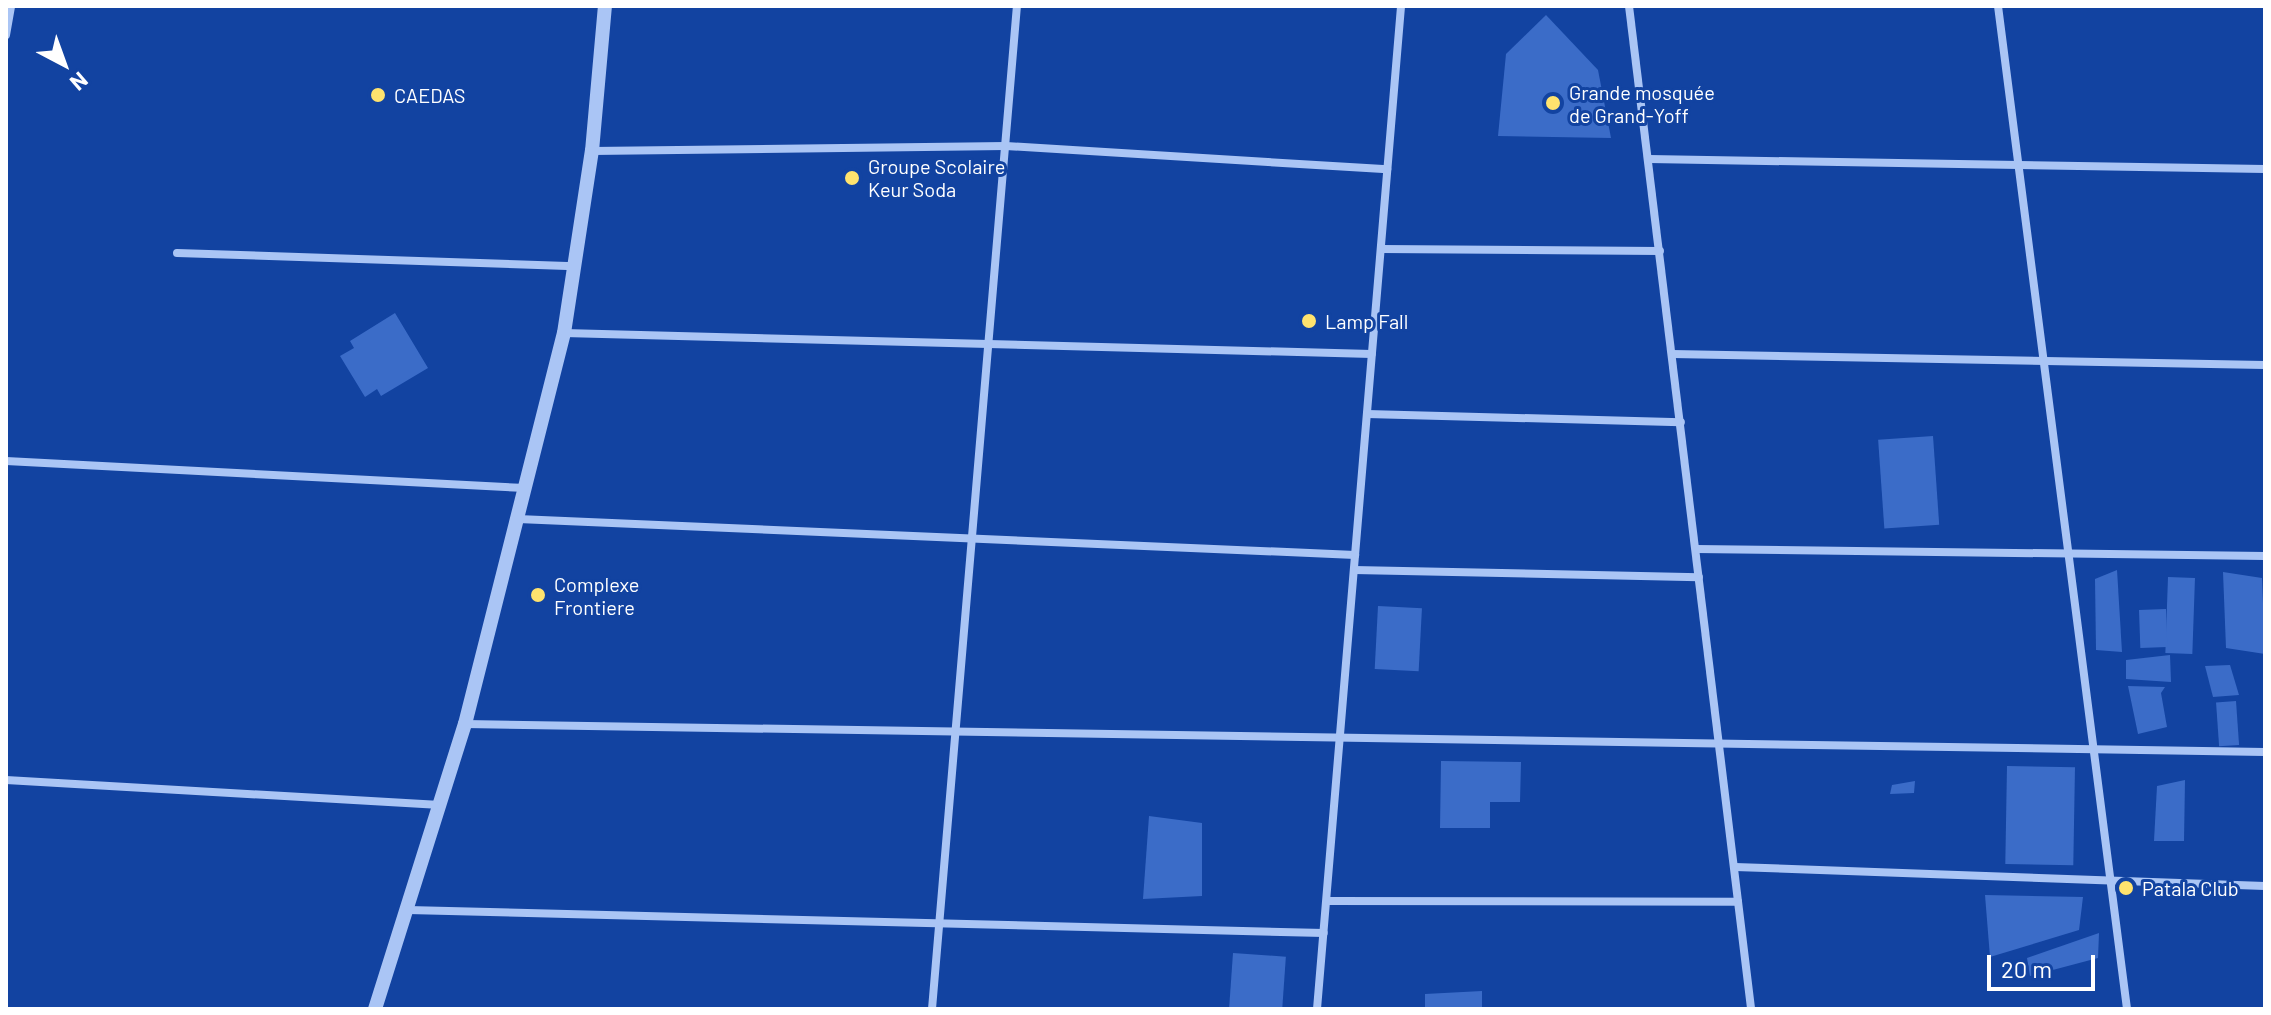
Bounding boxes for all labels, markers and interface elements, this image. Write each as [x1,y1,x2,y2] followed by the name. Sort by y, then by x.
[24,24,104,104] north arrow
[66,67,94,97] text: N
[1569,80,1715,127] place label: Grande mosquée de Grand-Yoff
[394,83,465,107] place label: CAEDAS
[369,86,387,104] marker: CAEDAS
[1544,94,1562,112] marker: Grande mosquée de Grand-Yoff
[868,154,1005,201] place label: Groupe Scolaire Keur Soda
[843,169,861,187] marker: Groupe Scolaire Keur Soda
[1325,309,1408,333] place label: Lamp Fall
[1300,312,1318,330] marker: Lamp Fall
[554,572,639,619] place label: Complexe Frontiere
[529,586,547,604] marker: Complexe Frontiere
[2142,876,2239,900] place label: Patala Club
[2117,879,2135,897] marker: Patala Club
[1991,939,2099,989] scale bar
[2001,954,2052,983] text: 20 m

